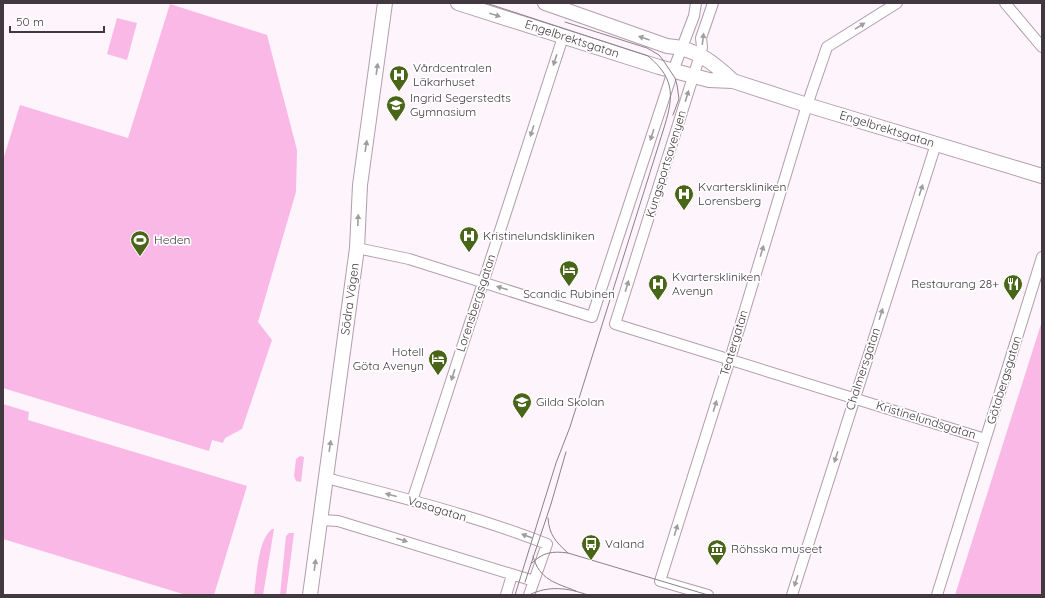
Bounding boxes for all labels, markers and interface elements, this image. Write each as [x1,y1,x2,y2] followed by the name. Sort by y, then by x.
[10,8,104,34] scale bar
[490,12,502,18] one-way arrow
[16,14,44,29] text: 50 m
[523,16,621,61] street label: Engelbrektsgatan
[854,23,866,30] one-way arrow
[699,33,706,45] one-way arrow
[637,35,649,41] one-way arrow
[552,54,558,66] one-way arrow
[413,60,492,89] place label: Vårdcentralen Läkarhuset
[374,63,380,75] one-way arrow
[388,64,410,92] hospital icon: Vårdcentralen Läkarhuset
[684,89,690,101] one-way arrow
[410,90,511,119] place label: Ingrid Segerstedts Gymnasium
[385,94,407,122] school or university icon: Ingrid Segerstedts Gymnasium
[838,107,936,150] street label: Engelbrektsgatan
[642,108,689,219] street label: Kungsportsavenyen
[529,125,535,137] one-way arrow
[649,129,655,141] one-way arrow
[363,140,369,152] one-way arrow
[698,179,786,208] place label: Kvarterskliniken Lorensberg
[673,183,695,211] hospital icon: Kvarterskliniken Lorensberg
[918,184,924,196] one-way arrow
[355,214,362,226] one-way arrow
[458,225,480,253] hospital icon: Kristinelundskliniken
[483,228,595,243] place label: Kristinelundskliniken
[129,229,151,257] sports icon: Heden
[154,232,190,247] place label: Heden
[759,245,765,257] one-way arrow
[453,252,498,354] street label: Lorensbergsgatan
[558,259,580,287] hotel icon: Scandic Rubinen
[337,262,362,336] street label: Södra Vägen
[672,269,760,298] place label: Kvarterskliniken Avenyn
[647,273,669,301] hospital icon: Kvarterskliniken Avenyn
[1002,273,1024,301] restaurant icon: Restaurang 28+
[911,276,999,291] place label: Restaurang 28+
[624,280,630,292] one-way arrow
[496,285,508,291] one-way arrow
[523,286,615,301] place label: Scandic Rubinen
[716,308,751,378] street label: Teatergatan
[878,308,884,320] one-way arrow
[842,326,883,412] street label: Chalmersgatan
[983,334,1024,426] street label: Götabergsgatan
[353,344,424,373] place label: Hotell Göta Avenyn
[427,348,449,376] hotel icon: Hotell Göta Avenyn
[450,369,456,381] one-way arrow
[511,391,533,419] school or university icon: Gilda Skolan
[536,394,605,409] place label: Gilda Skolan
[874,397,978,442] street label: Kristinelundsgatan
[712,399,718,411] one-way arrow
[327,440,333,452] one-way arrow
[832,451,838,463] one-way arrow
[385,492,397,498] one-way arrow
[406,492,469,525] street label: Vasagatan
[673,523,679,535] one-way arrow
[520,533,532,539] one-way arrow
[580,533,602,561] bus stop icon: Valand
[605,536,644,551] place label: Valand
[396,537,408,543] one-way arrow
[706,538,728,566] museum icon: Röhsska museet
[731,541,822,556] place label: Röhsska museet
[312,559,318,571] one-way arrow
[793,575,799,587] one-way arrow

